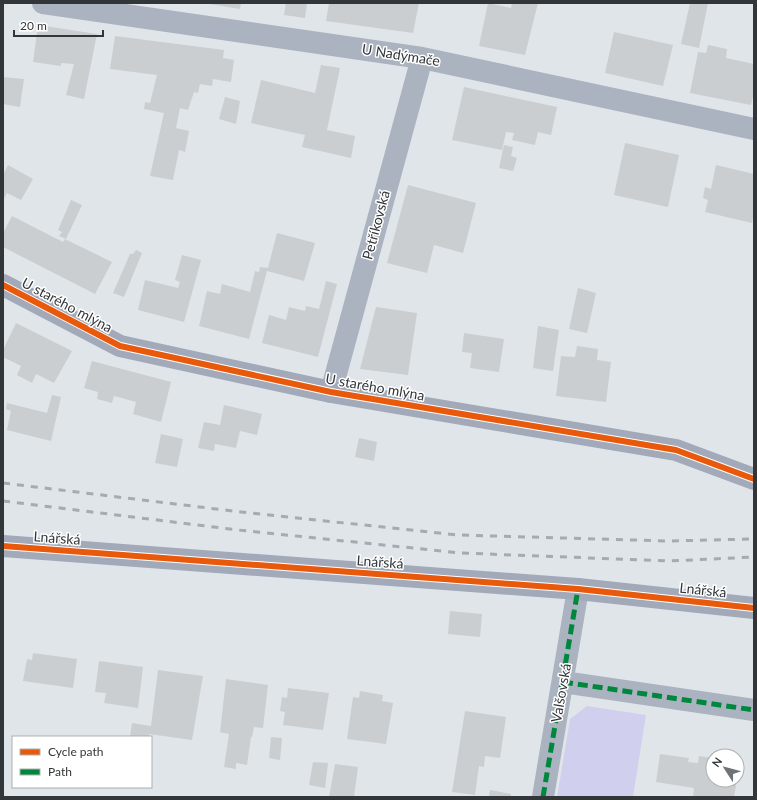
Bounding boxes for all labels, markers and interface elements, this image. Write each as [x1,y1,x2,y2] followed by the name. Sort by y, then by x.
[14,12,103,38] scale bar
[20,18,47,33] text: 20 m
[361,40,441,69] street label: U Nadýmače
[358,188,393,261] street label: Petříkovská
[19,274,116,336] street label: U starého mlýna
[324,369,426,404] street label: U starého mlýna
[33,527,81,548] street label: Lnářská
[356,551,404,572] street label: Lnářská
[679,579,727,600] street label: Lnářská
[547,662,574,724] street label: Valšovská
[12,736,152,788] legend
[48,744,103,759] text: Cycle path
[705,748,745,788] north arrow
[709,755,724,769] text: N
[48,764,72,779] text: Path

